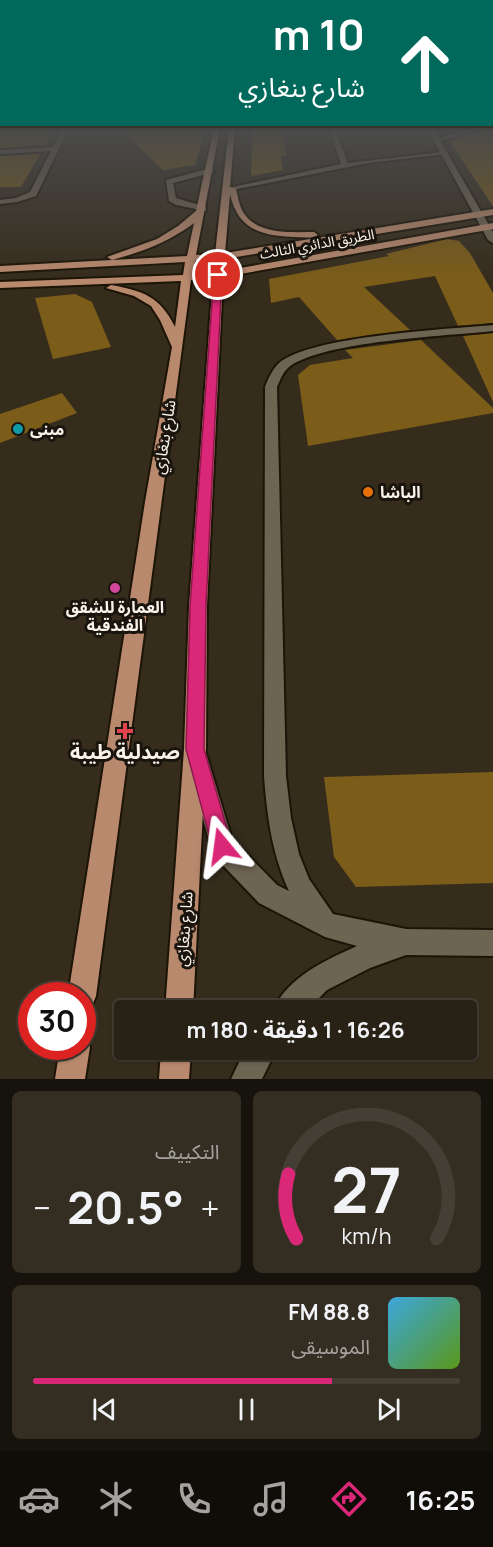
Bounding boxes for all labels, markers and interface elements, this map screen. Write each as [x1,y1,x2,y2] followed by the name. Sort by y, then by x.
[273,5,365,63] text: 10 m
[386,24,464,102] icon: ahead
[238,68,365,105] text: شارع بنغازي
[258,224,376,265] street label: الطريق الدائري الثالث
[192,249,243,300] pin
[201,258,234,291] icon: arrive
[147,398,183,476] street label: شارع بنغازي
[30,418,64,440] place label: مبنى
[11,422,25,436] marker: مبنى
[380,481,421,503] place label: الباشا
[361,485,375,499] marker: الباشا
[108,581,122,595] marker: العمارة للشقق الفندقية
[66,596,164,636] place label: العمارة للشقق الفندقية
[118,724,132,738] marker: صيدلية طيبة
[70,738,180,765] place label: صيدلية طيبة
[190,814,254,878] position arrow
[170,891,200,967] street label: شارع بنغازي
[18,982,96,1060] speed limit sign: 30
[186,1015,405,1045] text: 16:26 · 1 دقيقة · 180 m
[155,1138,220,1165] text: التكييف
[332,1146,402,1232] text: 27
[67,1176,184,1238] text: 20.5°
[33,1185,51,1230] text: −
[200,1185,219,1230] text: +
[342,1221,392,1250] text: km/h
[288,1297,370,1327] text: 88.8 FM
[291,1333,370,1360] text: الموسيقى
[88,1393,121,1426] icon: previous
[230,1393,263,1426] icon: pause
[372,1393,405,1426] icon: next
[18,1478,60,1520] icon: car
[95,1478,137,1520] icon: climate
[173,1478,215,1520] icon: phone
[250,1478,292,1520] icon: music
[328,1478,370,1520] icon: directions
[405,1481,475,1518] text: 16:25

